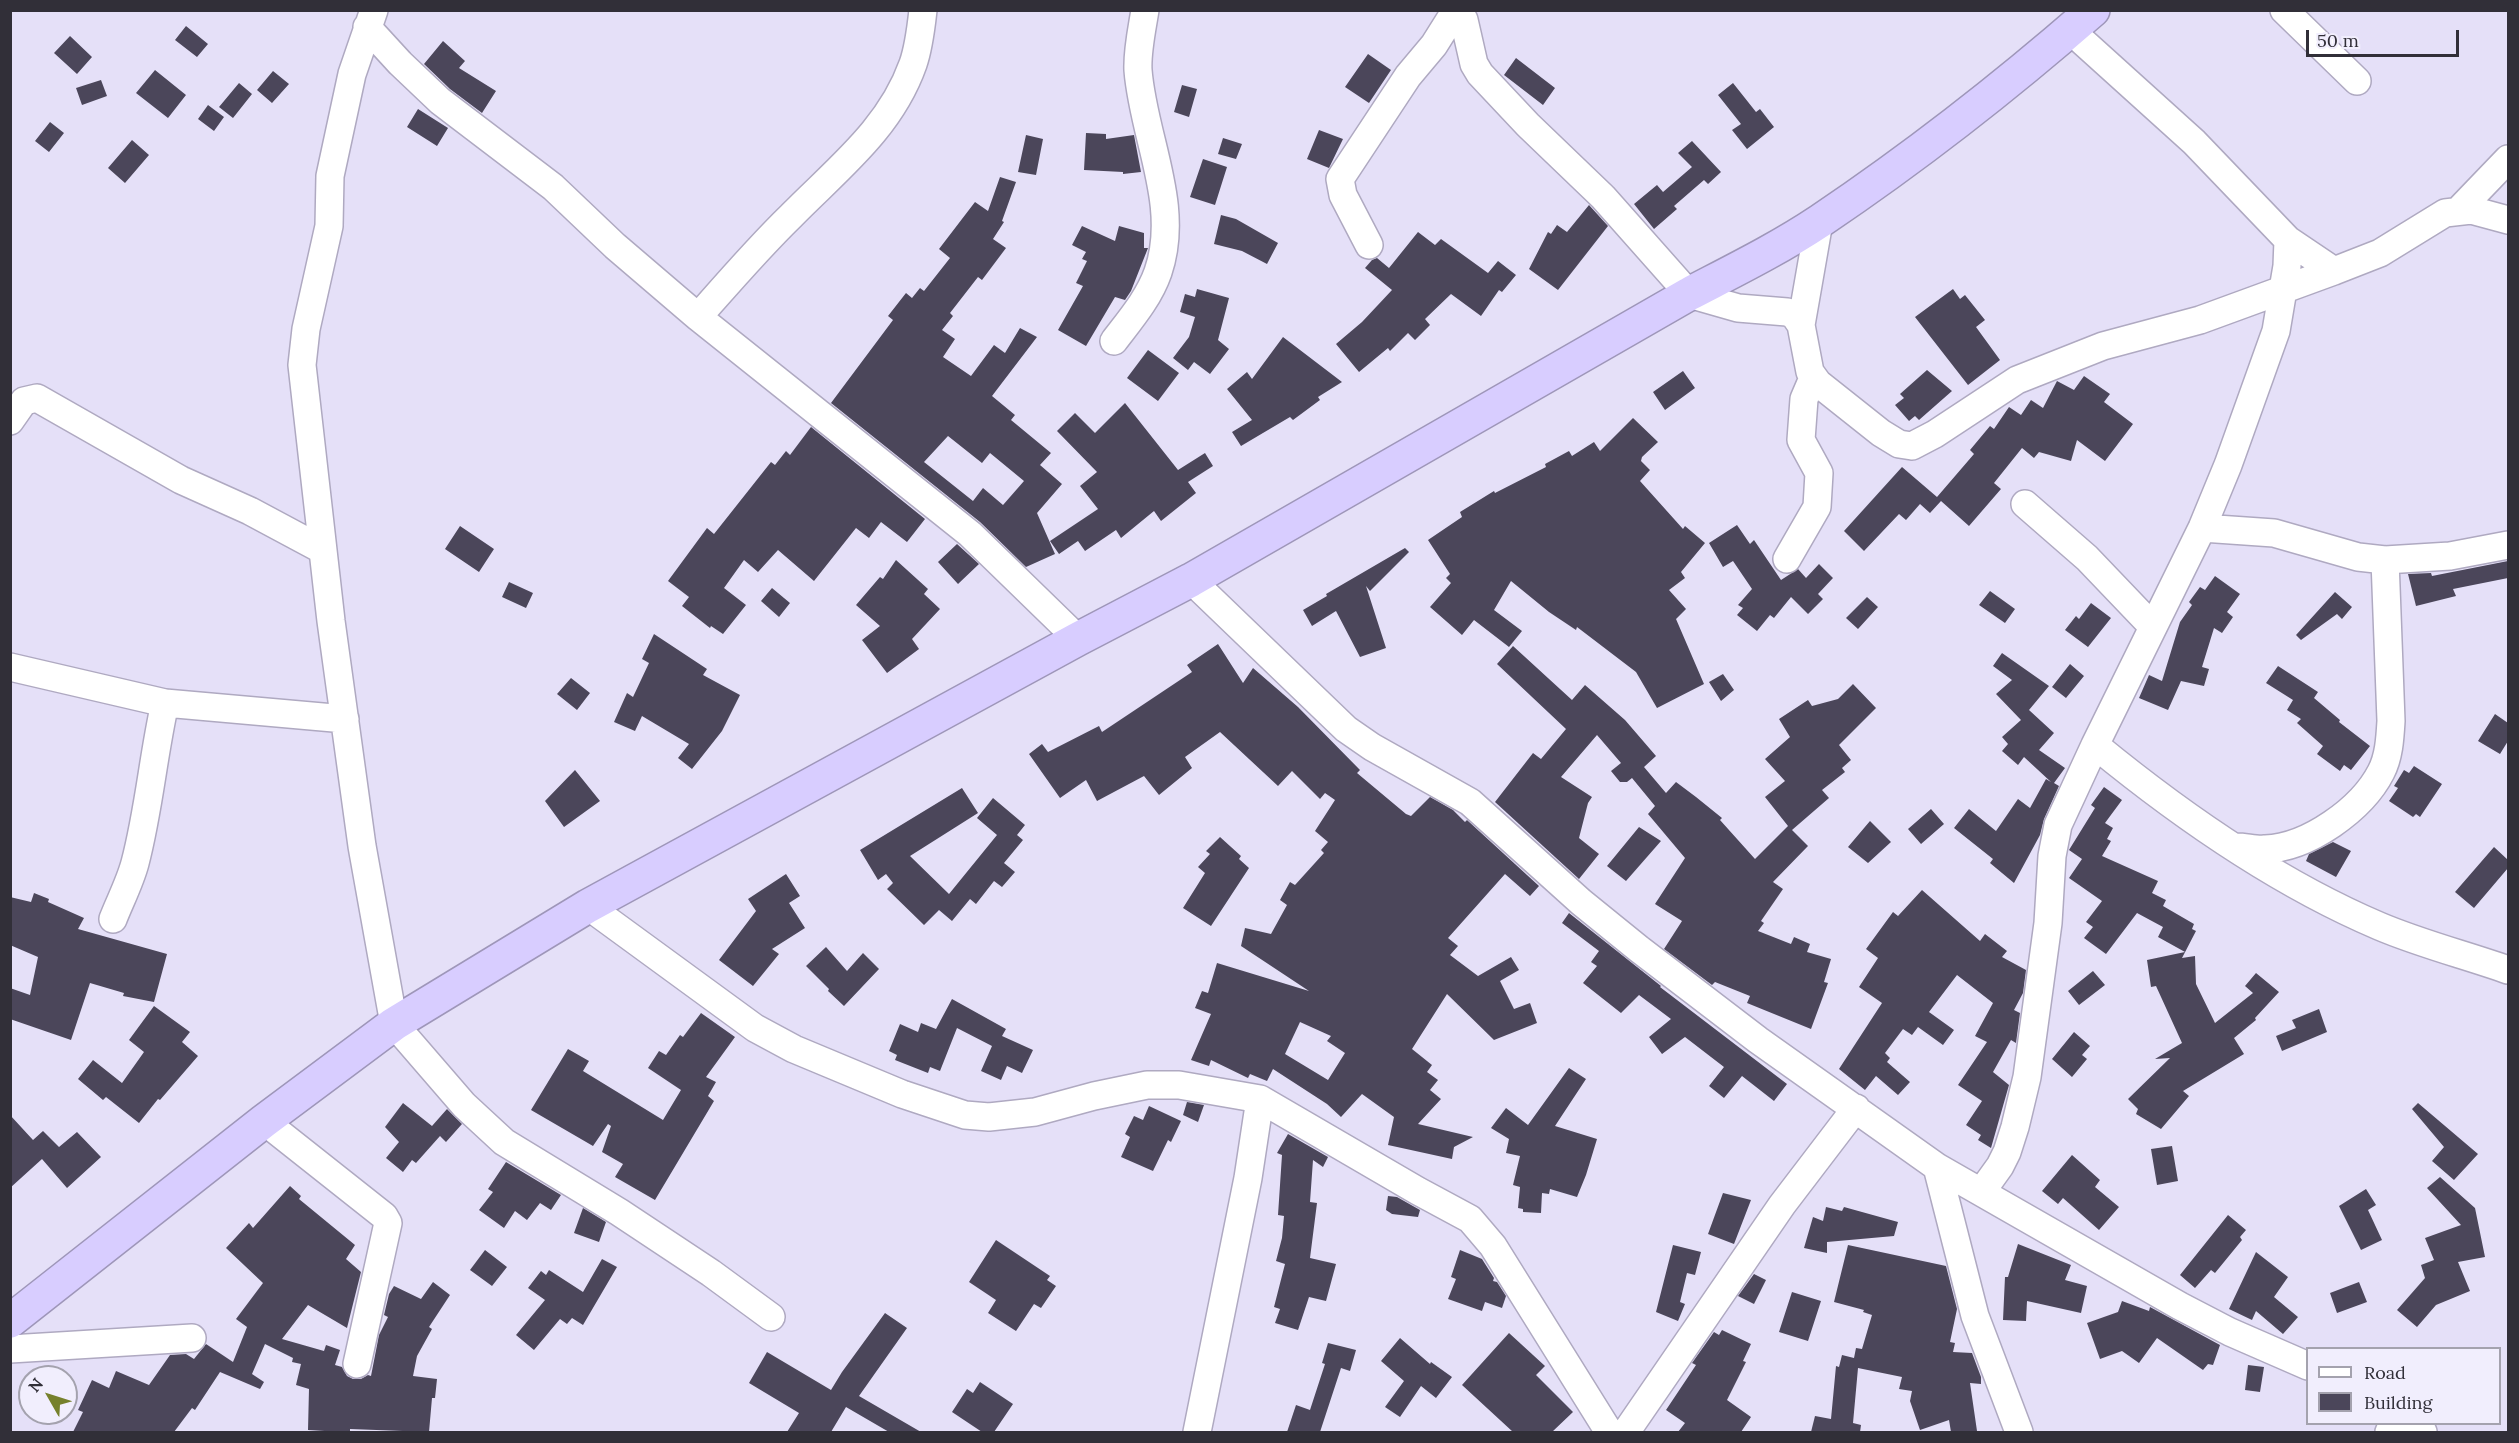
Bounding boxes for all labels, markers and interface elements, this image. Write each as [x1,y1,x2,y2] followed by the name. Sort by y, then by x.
[2309,18,2462,56] scale bar
[2317,29,2359,52] text: 50 m
[2306,1347,2501,1425] legend
[2364,1361,2406,1384] text: Road
[18,1365,78,1425] north arrow
[24,1374,47,1396] text: N
[2364,1391,2432,1414] text: Building

